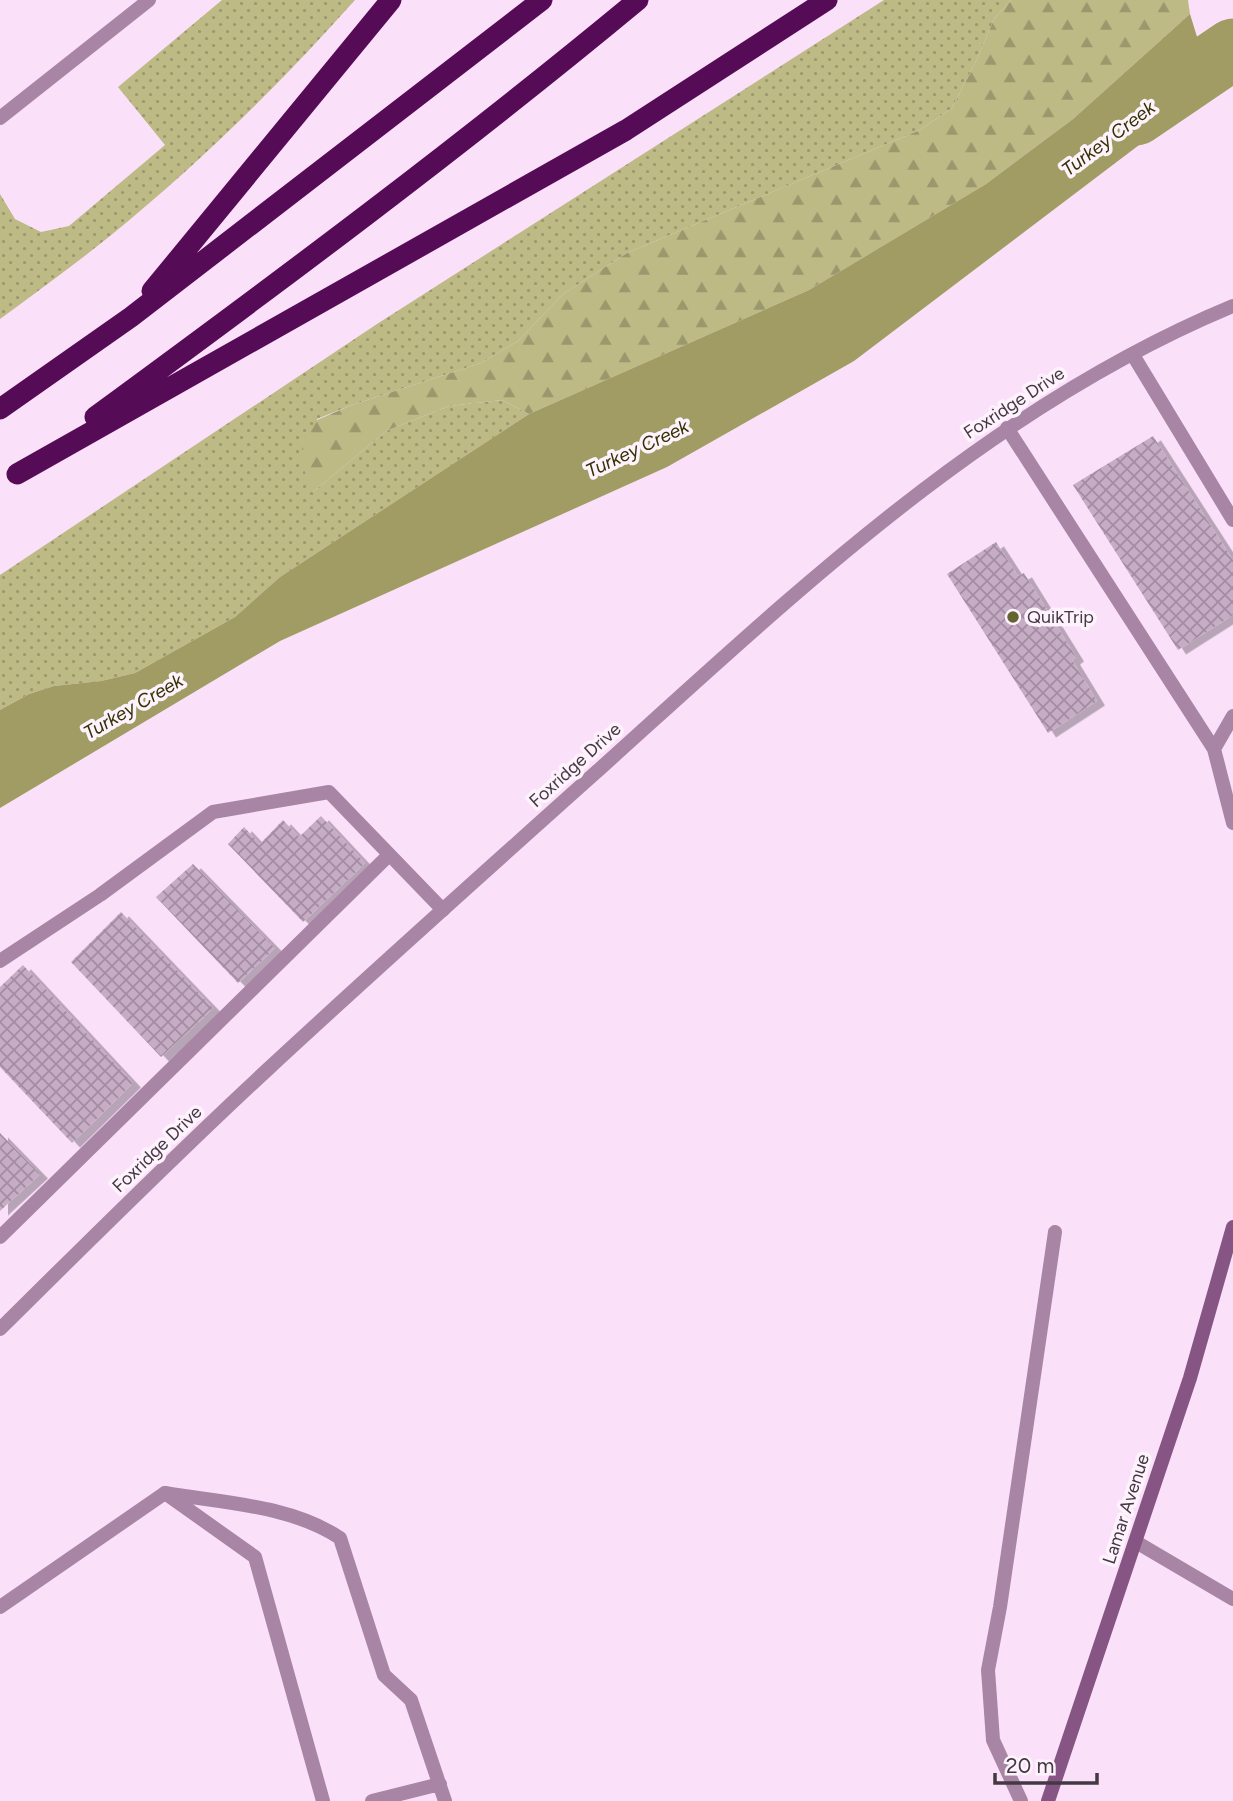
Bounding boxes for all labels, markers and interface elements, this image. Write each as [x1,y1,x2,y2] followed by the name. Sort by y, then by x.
[1057,95,1160,181] water label: Turkey Creek
[959,362,1069,444] street label: Foxridge Drive
[582,414,693,482] water label: Turkey Creek
[1027,606,1094,628] place label: QuikTrip
[1005,609,1021,625] marker: QuikTrip
[79,668,188,744] water label: Turkey Creek
[525,718,626,812] street label: Foxridge Drive
[108,1101,206,1197] street label: Foxridge Drive
[1098,1451,1154,1567] street label: Lamar Avenue
[995,1742,1096,1786] scale bar
[1006,1753,1054,1778] text: 20 m

